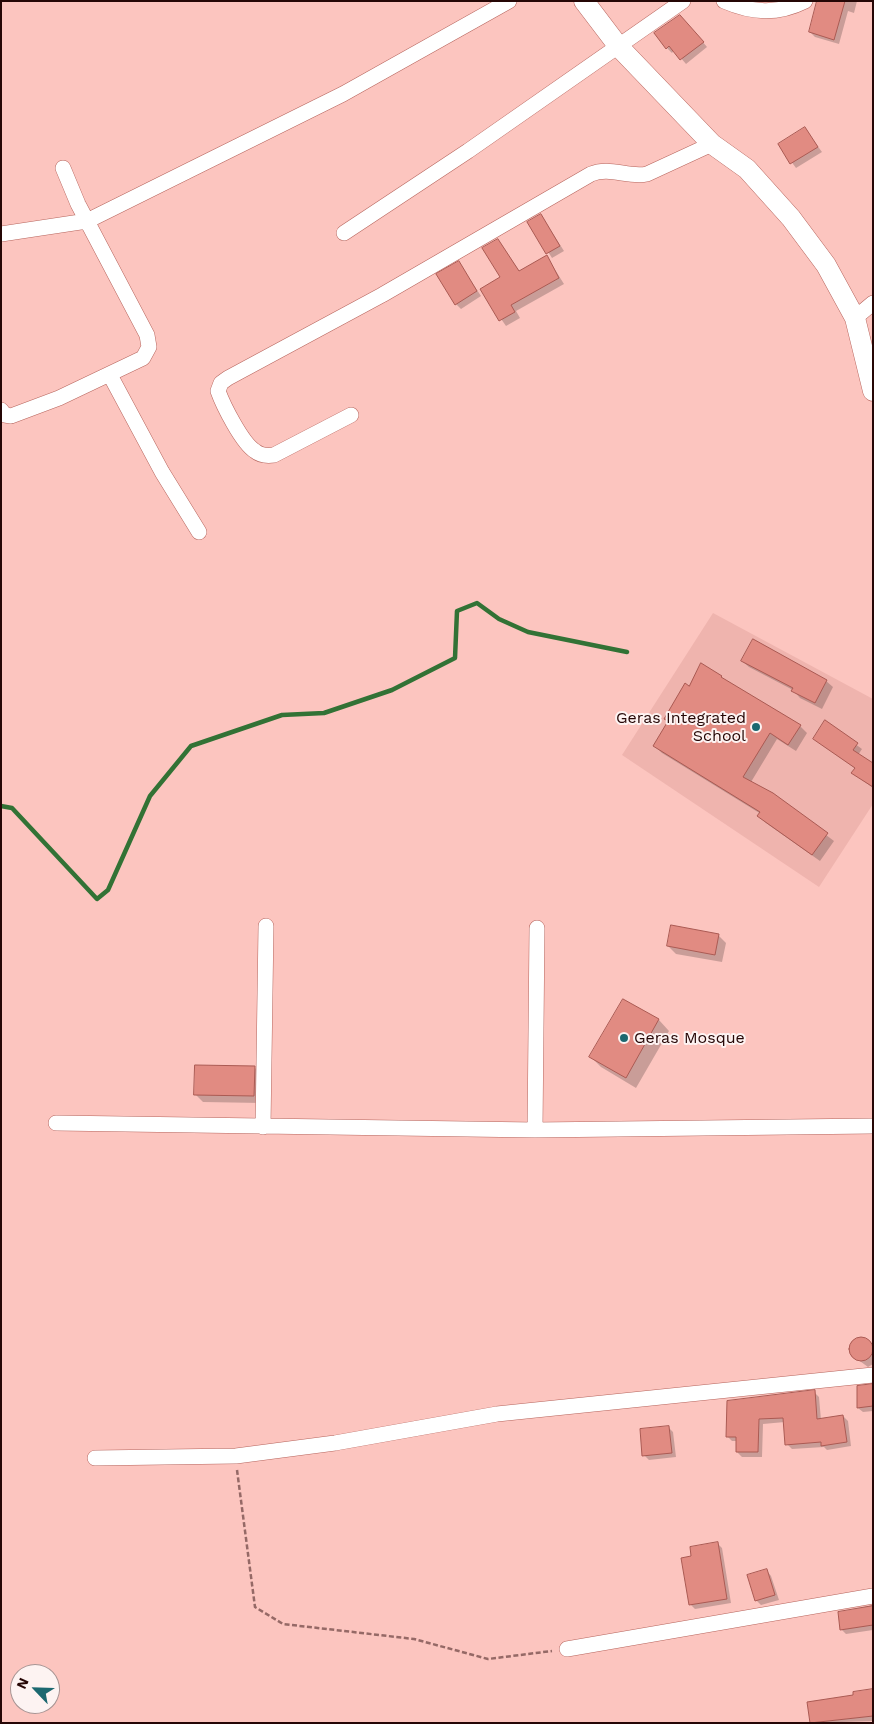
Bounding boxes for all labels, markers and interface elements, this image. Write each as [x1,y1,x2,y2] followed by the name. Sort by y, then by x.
[616,708,746,746] place label: Geras Integrated School
[750,721,762,733] marker: Geras Integrated School
[634,1028,745,1048] place label: Geras Mosque
[618,1032,630,1044] marker: Geras Mosque
[10,1664,60,1714] north arrow
[13,1675,32,1691] text: N

